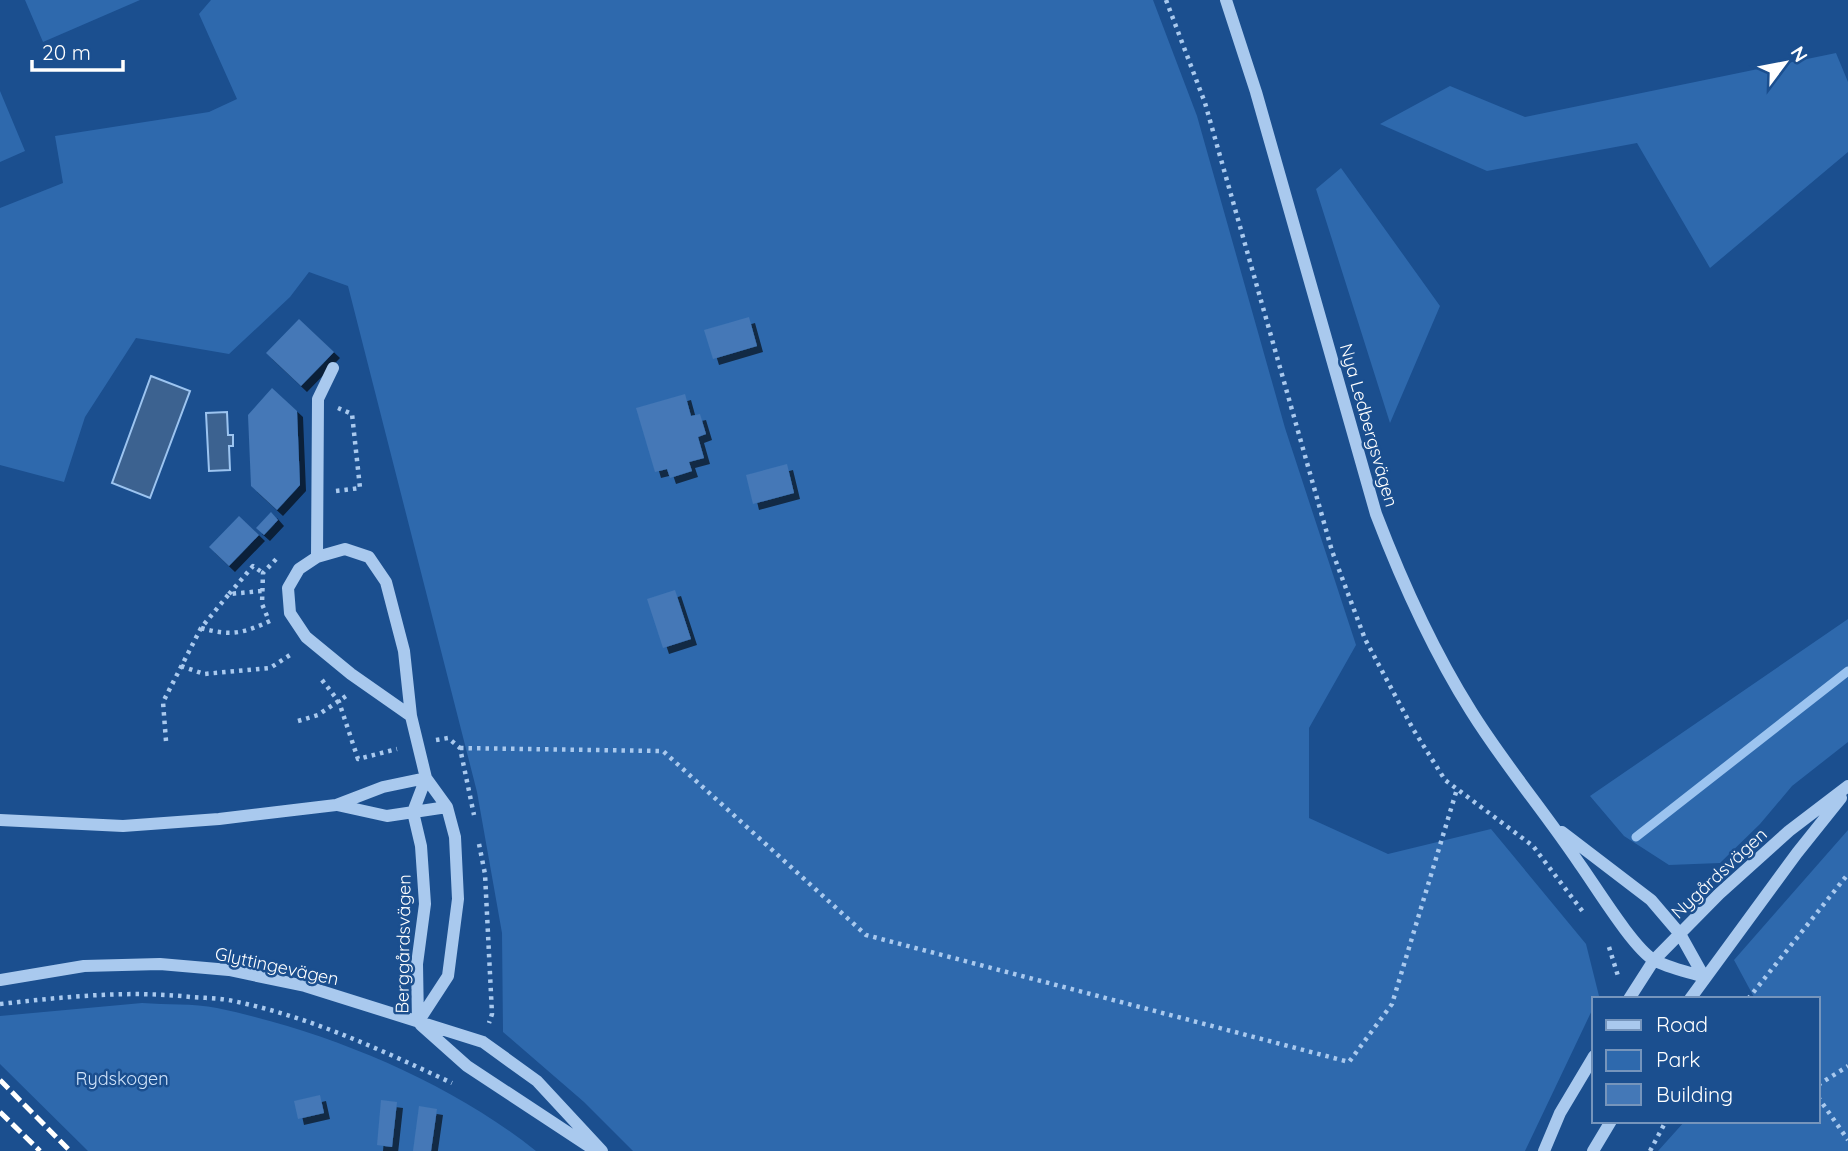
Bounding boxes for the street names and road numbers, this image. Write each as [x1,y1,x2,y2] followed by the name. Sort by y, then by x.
[1335,341,1403,509] street label: Nya Ledbergsvägen
[1666,823,1772,923] street label: Nygårdsvägen
[390,874,416,1014] street label: Berggårdsvägen
[213,942,341,990] street label: Glyttingevägen

